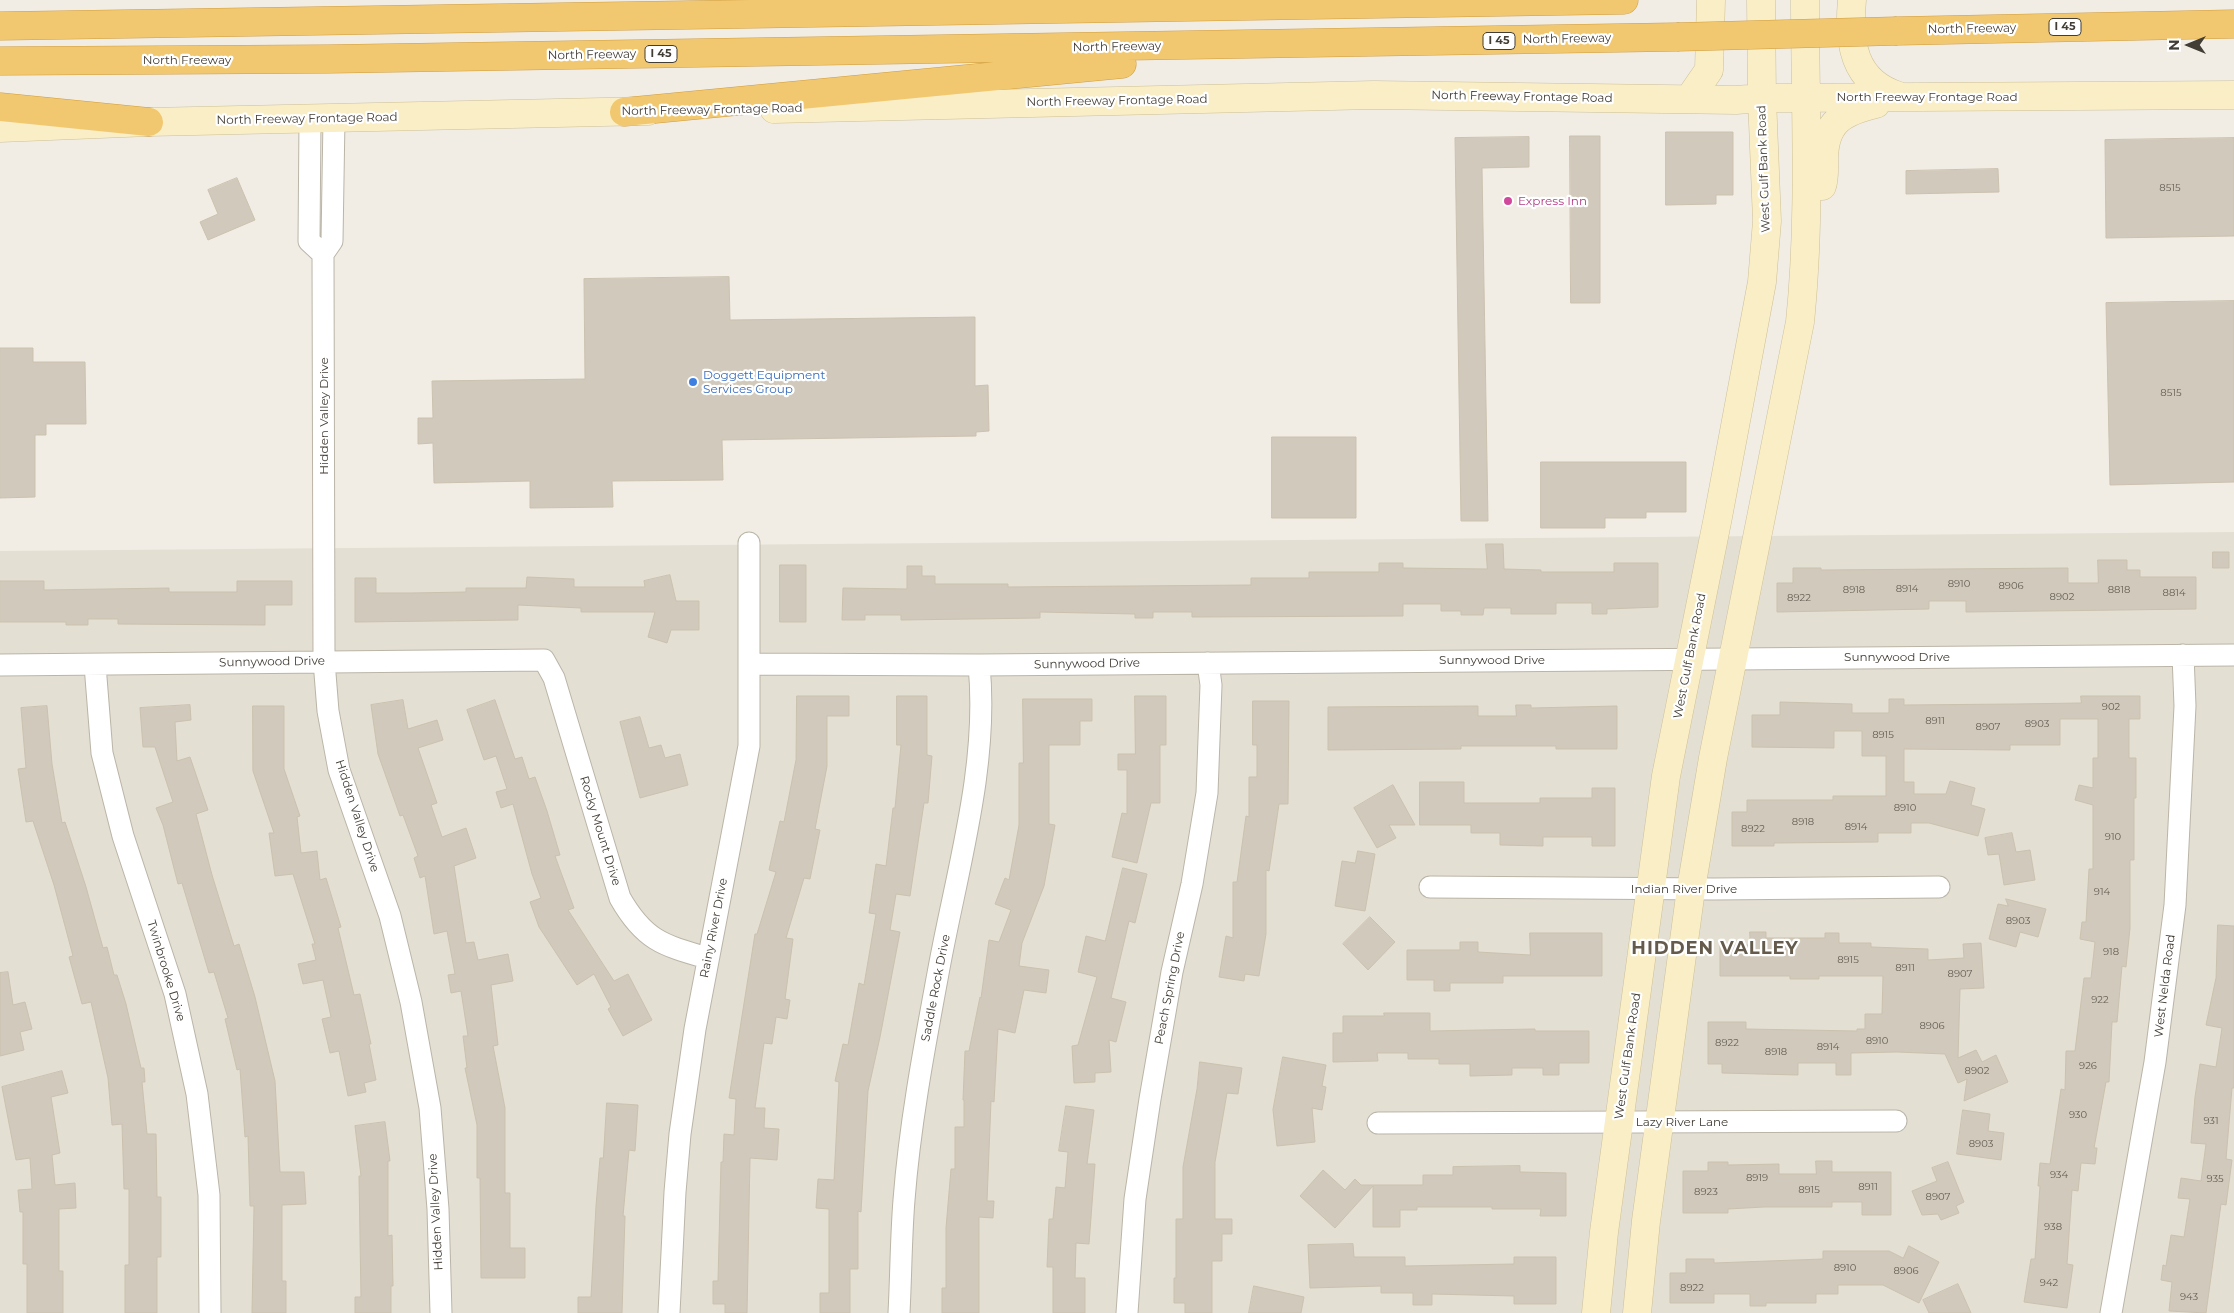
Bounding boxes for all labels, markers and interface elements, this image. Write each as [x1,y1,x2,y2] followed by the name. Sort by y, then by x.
[2049,18,2081,36] road number: I 45
[2164,20,2214,70] north arrow
[1928,21,2016,37] street label: North Freeway
[1523,31,1611,47] street label: North Freeway
[1483,32,1515,49] road number: I 45
[1073,39,1161,55] street label: North Freeway
[2165,39,2183,51] text: N
[645,46,677,62] road number: I 45
[548,47,636,63] street label: North Freeway
[143,53,231,67] street label: North Freeway
[1431,88,1613,106] street label: North Freeway Frontage Road
[1836,90,2018,104] street label: North Freeway Frontage Road
[1026,92,1208,110] street label: North Freeway Frontage Road
[621,101,803,119] street label: North Freeway Frontage Road
[1755,105,1773,233] street label: West Gulf Bank Road
[216,110,398,128] street label: North Freeway Frontage Road
[2159,182,2181,194] house number: 8515
[1518,194,1587,208] place label: Express Inn
[1502,195,1514,207] marker: Express Inn
[317,357,331,475] street label: Hidden Valley Drive
[703,368,825,396] place label: Doggett Equipment Services Group
[687,376,699,388] marker: Doggett Equipment Services Group
[2160,387,2182,399] house number: 8515
[1948,578,1970,590] house number: 8910
[1998,580,2024,592] house number: 8906
[1896,583,1918,595] house number: 8914
[1843,584,1865,596] house number: 8918
[2108,584,2130,596] house number: 8818
[2163,587,2185,599] house number: 8814
[2050,591,2074,603] house number: 8902
[1671,592,1709,720] street label: West Gulf Bank Road
[1787,592,1811,604] house number: 8922
[1844,650,1950,664] street label: Sunnywood Drive
[1439,653,1545,667] street label: Sunnywood Drive
[219,654,325,670] street label: Sunnywood Drive
[1034,656,1140,672] street label: Sunnywood Drive
[2102,701,2120,713] house number: 902
[1925,715,1945,727] house number: 8911
[2025,718,2049,730] house number: 8903
[1976,721,2000,733] house number: 8907
[1872,729,1894,741] house number: 8915
[332,758,382,874] street label: Hidden Valley Drive
[576,774,624,888] street label: Rocky Mount Drive
[1894,802,1916,814] house number: 8910
[1792,816,1814,828] house number: 8918
[1845,821,1867,833] house number: 8914
[1741,823,1765,835] house number: 8922
[2105,831,2121,843] house number: 910
[697,877,731,979] street label: Rainy River Drive
[1631,882,1737,896] street label: Indian River Drive
[2094,886,2110,898] house number: 914
[2006,915,2030,927] house number: 8903
[144,919,188,1023] street label: Twinbrooke Drive
[1152,930,1188,1046] street label: Peach Spring Drive
[919,933,953,1043] street label: Saddle Rock Drive
[2152,934,2178,1038] street label: West Nelda Road
[1630,938,1800,960] district label: HIDDEN VALLEY
[2103,946,2119,958] house number: 918
[1837,954,1859,966] house number: 8915
[1895,962,1915,974] house number: 8911
[1948,968,1972,980] house number: 8907
[1612,992,1644,1120] street label: West Gulf Bank Road
[2091,994,2109,1006] house number: 922
[1919,1020,1945,1032] house number: 8906
[1866,1035,1888,1047] house number: 8910
[1715,1037,1739,1049] house number: 8922
[1817,1041,1839,1053] house number: 8914
[1765,1046,1787,1058] house number: 8918
[2079,1060,2097,1072] house number: 926
[1965,1065,1989,1077] house number: 8902
[2069,1109,2087,1121] house number: 930
[1636,1115,1728,1129] street label: Lazy River Lane
[2203,1115,2219,1127] house number: 931
[1969,1138,1993,1150] house number: 8903
[426,1153,446,1271] street label: Hidden Valley Drive
[2050,1169,2068,1181] house number: 934
[1746,1172,1768,1184] house number: 8919
[2206,1173,2224,1185] house number: 935
[1858,1181,1878,1193] house number: 8911
[1798,1184,1820,1196] house number: 8915
[1694,1186,1718,1198] house number: 8923
[1926,1191,1950,1203] house number: 8907
[2044,1221,2062,1233] house number: 938
[1834,1262,1856,1274] house number: 8910
[1893,1265,1919,1277] house number: 8906
[2040,1277,2058,1289] house number: 942
[1680,1282,1704,1294] house number: 8922
[2180,1291,2198,1303] house number: 943

